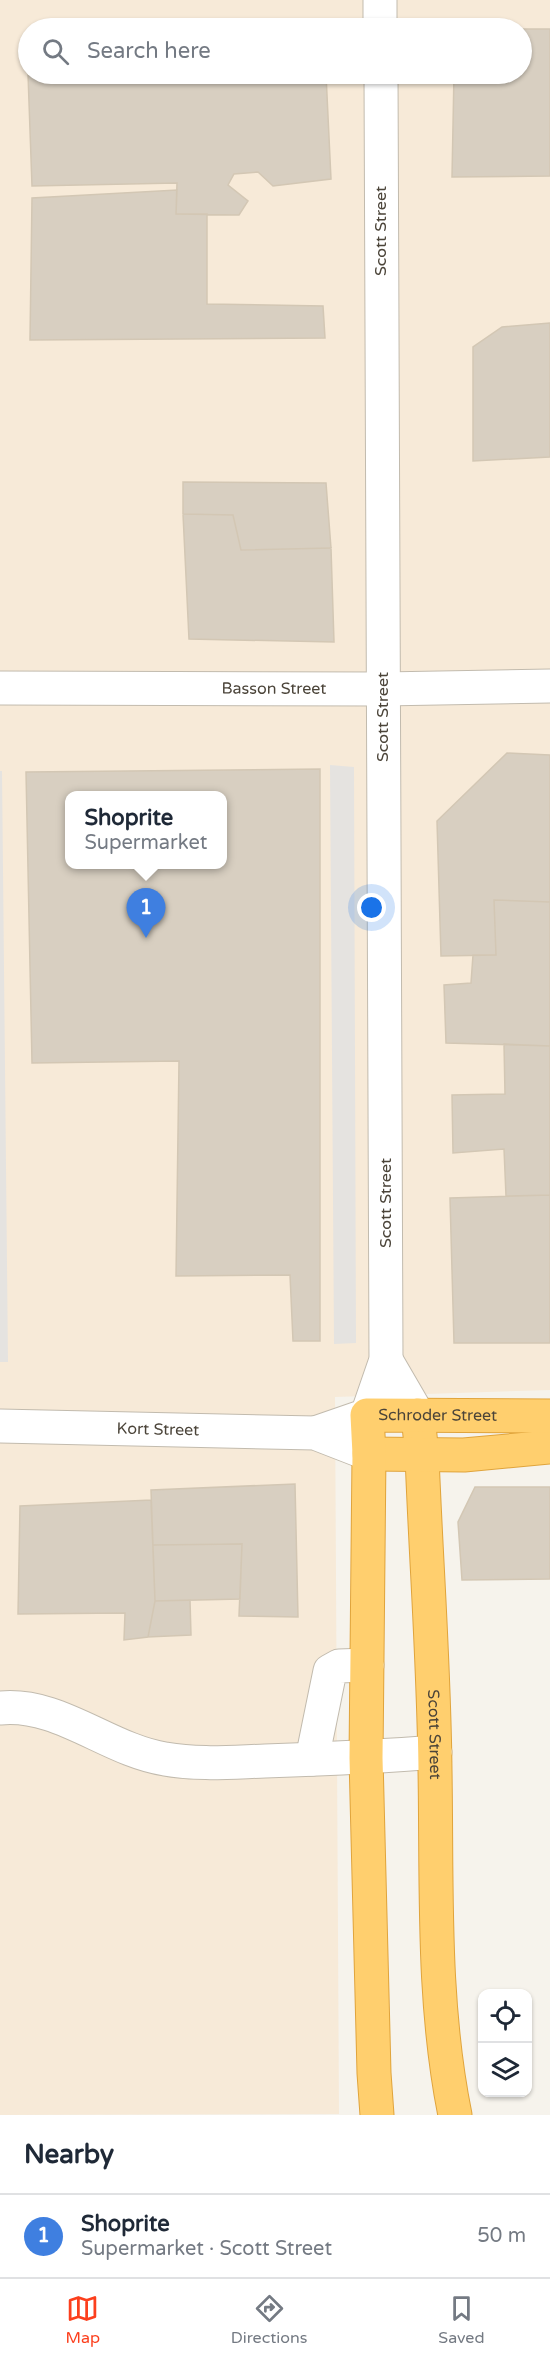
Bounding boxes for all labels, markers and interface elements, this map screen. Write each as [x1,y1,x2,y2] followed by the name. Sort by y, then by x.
[18,18,532,84] search box
[39,35,72,68] icon: search
[87,38,211,64] text: Search here
[371,186,391,276] street label: Scott Street
[373,672,393,762] street label: Scott Street
[222,679,326,699] street label: Basson Street
[65,791,227,869] popup
[85,805,173,831] text: Shoprite
[85,831,207,855] text: Supermarket
[126,888,166,938] pin: 1
[357,893,386,922] your location
[376,1158,396,1248] street label: Scott Street
[378,1405,497,1426] street label: Schroder Street
[116,1419,200,1440] street label: Kort Street
[423,1689,445,1780] street label: Scott Street
[478,1989,532,2097] map controls
[478,1989,532,2043] button: locate
[478,2043,532,2097] button: layers
[24,2139,114,2170] text: Nearby
[81,2211,170,2237] text: Shoprite
[37,2224,50,2248] text: 1
[477,2224,526,2248] text: 50 m
[81,2237,332,2261] text: Supermarket · Scott Street
[65,2292,100,2348] tab: Map
[231,2292,307,2348] tab: Directions
[438,2292,485,2348] tab: Saved

